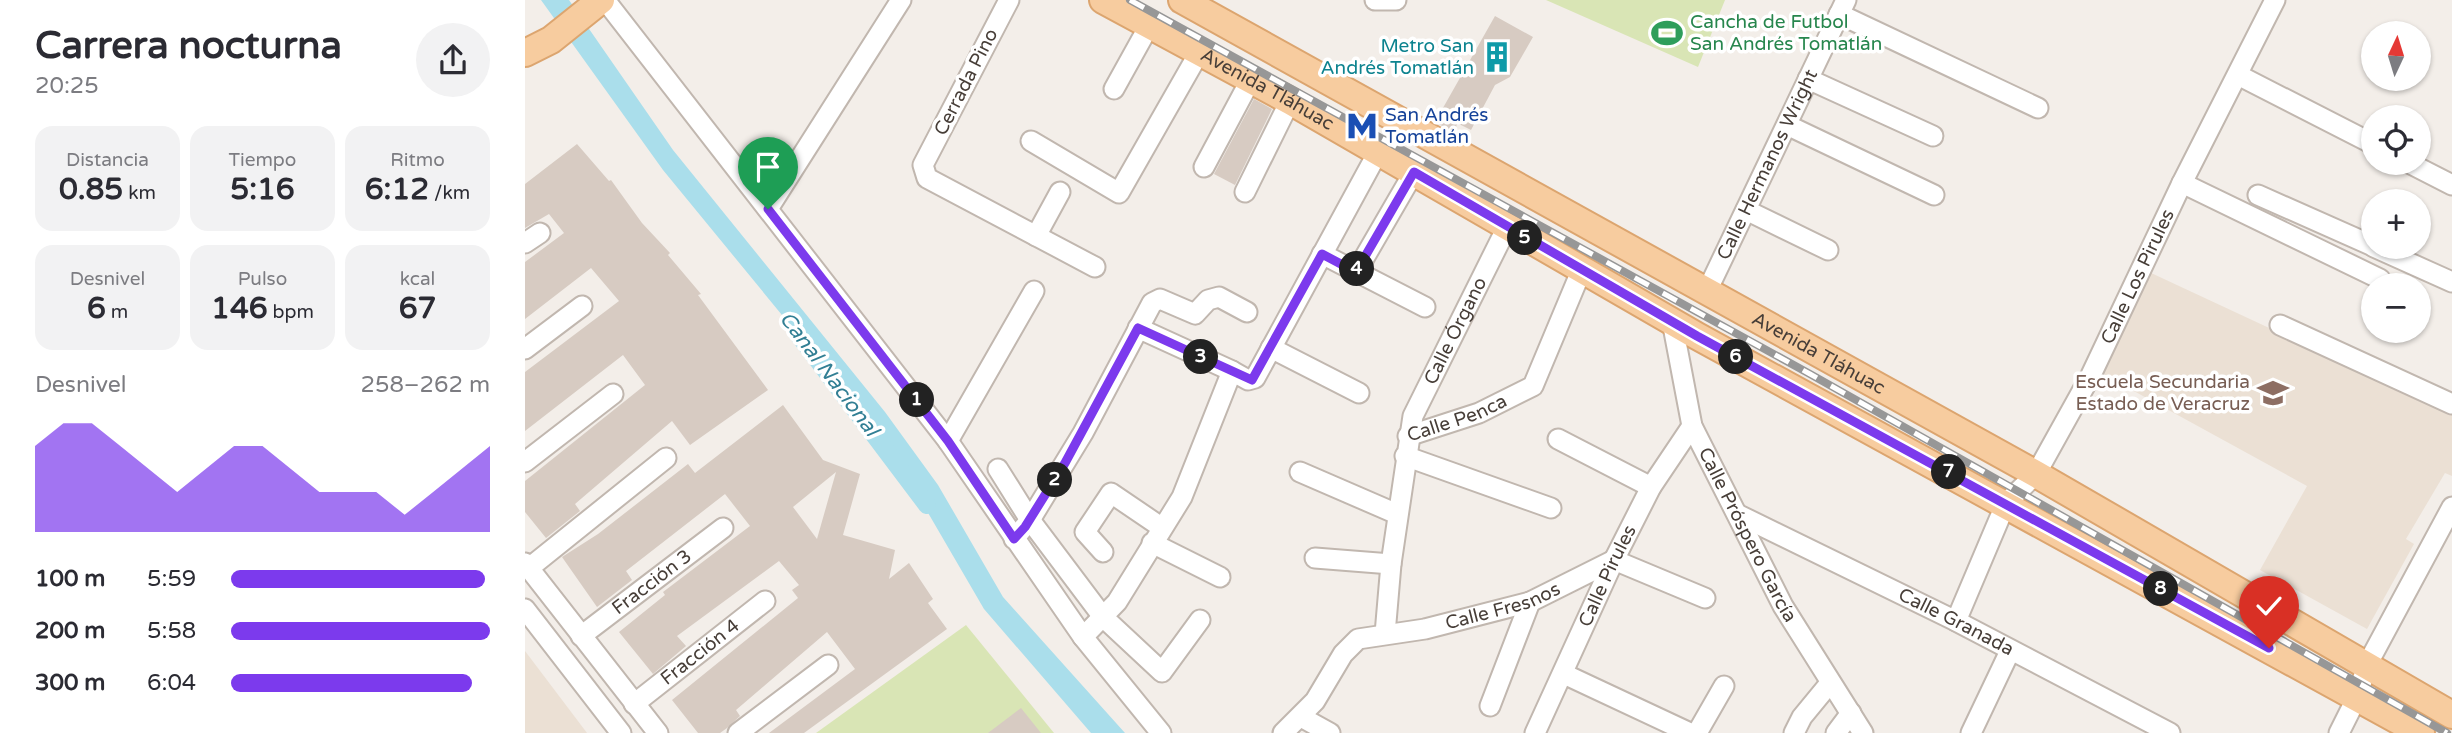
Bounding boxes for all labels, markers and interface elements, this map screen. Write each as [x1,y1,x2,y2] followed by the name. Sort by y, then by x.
[1690,11,1882,55] place label: Cancha de Futbol San Andrés Tomatlán
[1650,16,1684,50] sports icon: Cancha de Futbol San Andrés Tomatlán
[2361,21,2431,91] north arrow
[2361,21,2431,343] map controls
[35,23,342,69] text: Carrera nocturna
[416,23,490,97] button: share
[930,25,1002,139] street label: Cerrada Pino
[1321,35,1474,79] place label: Metro San Andrés Tomatlán
[1480,40,1514,74] building icon: Metro San Andrés Tomatlán
[1197,44,1338,135] street label: Avenida Tláhuac
[1712,66,1822,263] street label: Calle Hermanos Wright
[35,72,99,100] text: 20:25
[1385,104,1488,148] place label: San Andrés Tomatlán
[2361,105,2431,175] button: locate
[1345,109,1379,143] metro station icon: San Andrés Tomatlán
[738,137,798,209] pin
[749,148,787,186] icon: arrive
[66,149,149,171] text: Distancia
[229,149,296,171] text: Tiempo
[390,149,445,171] text: Ritmo
[59,171,123,208] text: 0.85
[230,171,295,208] text: 5:16
[365,171,429,208] text: 6:12
[123,182,156,204] text: km
[429,182,470,204] text: /km
[2361,189,2431,259] button: +
[2096,206,2179,348] street label: Calle Los Pirules
[1507,220,1543,256] pin: 5
[1519,226,1530,248] text: 5
[1339,252,1375,286] pin: 4
[1351,257,1362,279] text: 4
[70,268,145,290] text: Desnivel
[238,268,287,290] text: Pulso
[400,268,435,290] text: kcal
[1419,273,1491,388] street label: Calle Órgano
[2361,273,2431,343] button: −
[87,290,106,327] text: 6
[211,290,268,327] text: 146
[399,290,436,327] text: 67
[106,301,128,323] text: m
[268,301,314,323] text: bpm
[774,307,886,443] water label: Canal Nacional
[1748,308,1889,399] street label: Avenida Tláhuac
[1183,340,1219,374] pin: 3
[1719,340,1753,374] pin: 6
[1195,345,1206,367] text: 3
[1730,345,1741,367] text: 6
[35,371,126,399] text: Desnivel
[361,371,490,399] text: 258–262 m
[2075,371,2250,415] place label: Escuela Secundaria Estado de Veracruz
[2256,376,2290,410] school or university icon: Escuela Secundaria Estado de Veracruz
[899,382,935,418] pin: 1
[911,388,922,410] text: 1
[1404,390,1511,447] street label: Calle Penca
[1694,444,1801,626] street label: Calle Próspero García
[1931,454,1967,490] pin: 7
[1943,460,1954,482] text: 7
[1037,462,1073,498] pin: 2
[1049,468,1060,490] text: 2
[1574,521,1641,630] street label: Calle Pirules
[608,545,696,619] street label: Fracción 3
[35,565,105,593] text: 100 m
[147,565,196,593] text: 5:59
[2143,572,2179,606] pin: 8
[2239,576,2299,648] pin
[2155,577,2166,599] text: 8
[1443,578,1564,634] street label: Calle Fresnos
[1895,584,2018,660] street label: Calle Granada
[2250,587,2288,625] icon: check
[656,614,744,690] street label: Fracción 4
[35,617,105,645] text: 200 m
[147,617,196,645] text: 5:58
[35,669,105,697] text: 300 m
[147,669,196,697] text: 6:04

